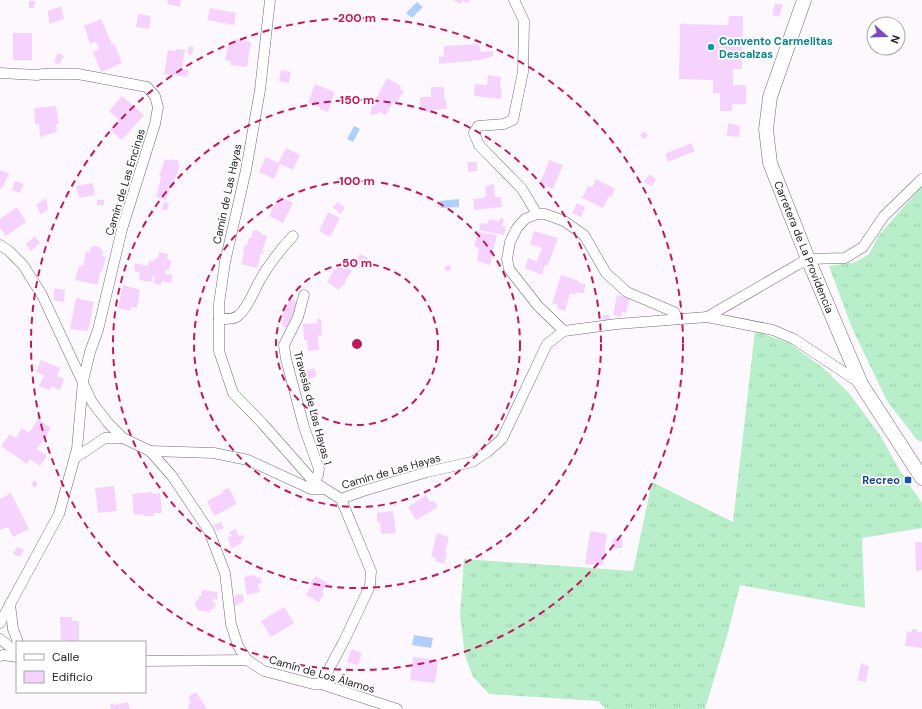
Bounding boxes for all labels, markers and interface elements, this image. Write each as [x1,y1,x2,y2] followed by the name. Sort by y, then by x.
[338,10,376,26] text: 200 m
[866,16,906,56] north arrow
[887,33,903,46] text: N
[719,34,833,61] place label: Convento Carmelitas Descalzas
[706,42,716,52] marker: Convento Carmelitas Descalzas
[340,92,374,108] text: 150 m
[102,127,148,237] street label: Camín de Las Encinas
[210,143,244,245] street label: Camín de Las Hayas
[339,173,375,189] text: 100 m
[771,179,837,315] street label: Carretera de La Providencia
[342,255,372,271] text: 50 m
[350,337,364,351] centre of rings
[291,350,335,466] street label: Travesía de Las Hayas 1
[340,450,442,492] street label: Camín de Las Hayas
[862,473,900,487] place label: Recreo
[903,475,913,485] marker: Recreo
[16,641,146,693] legend
[52,649,79,665] text: Calle
[267,652,377,696] street label: Camín de Los Álamos
[52,669,93,685] text: Edificio

